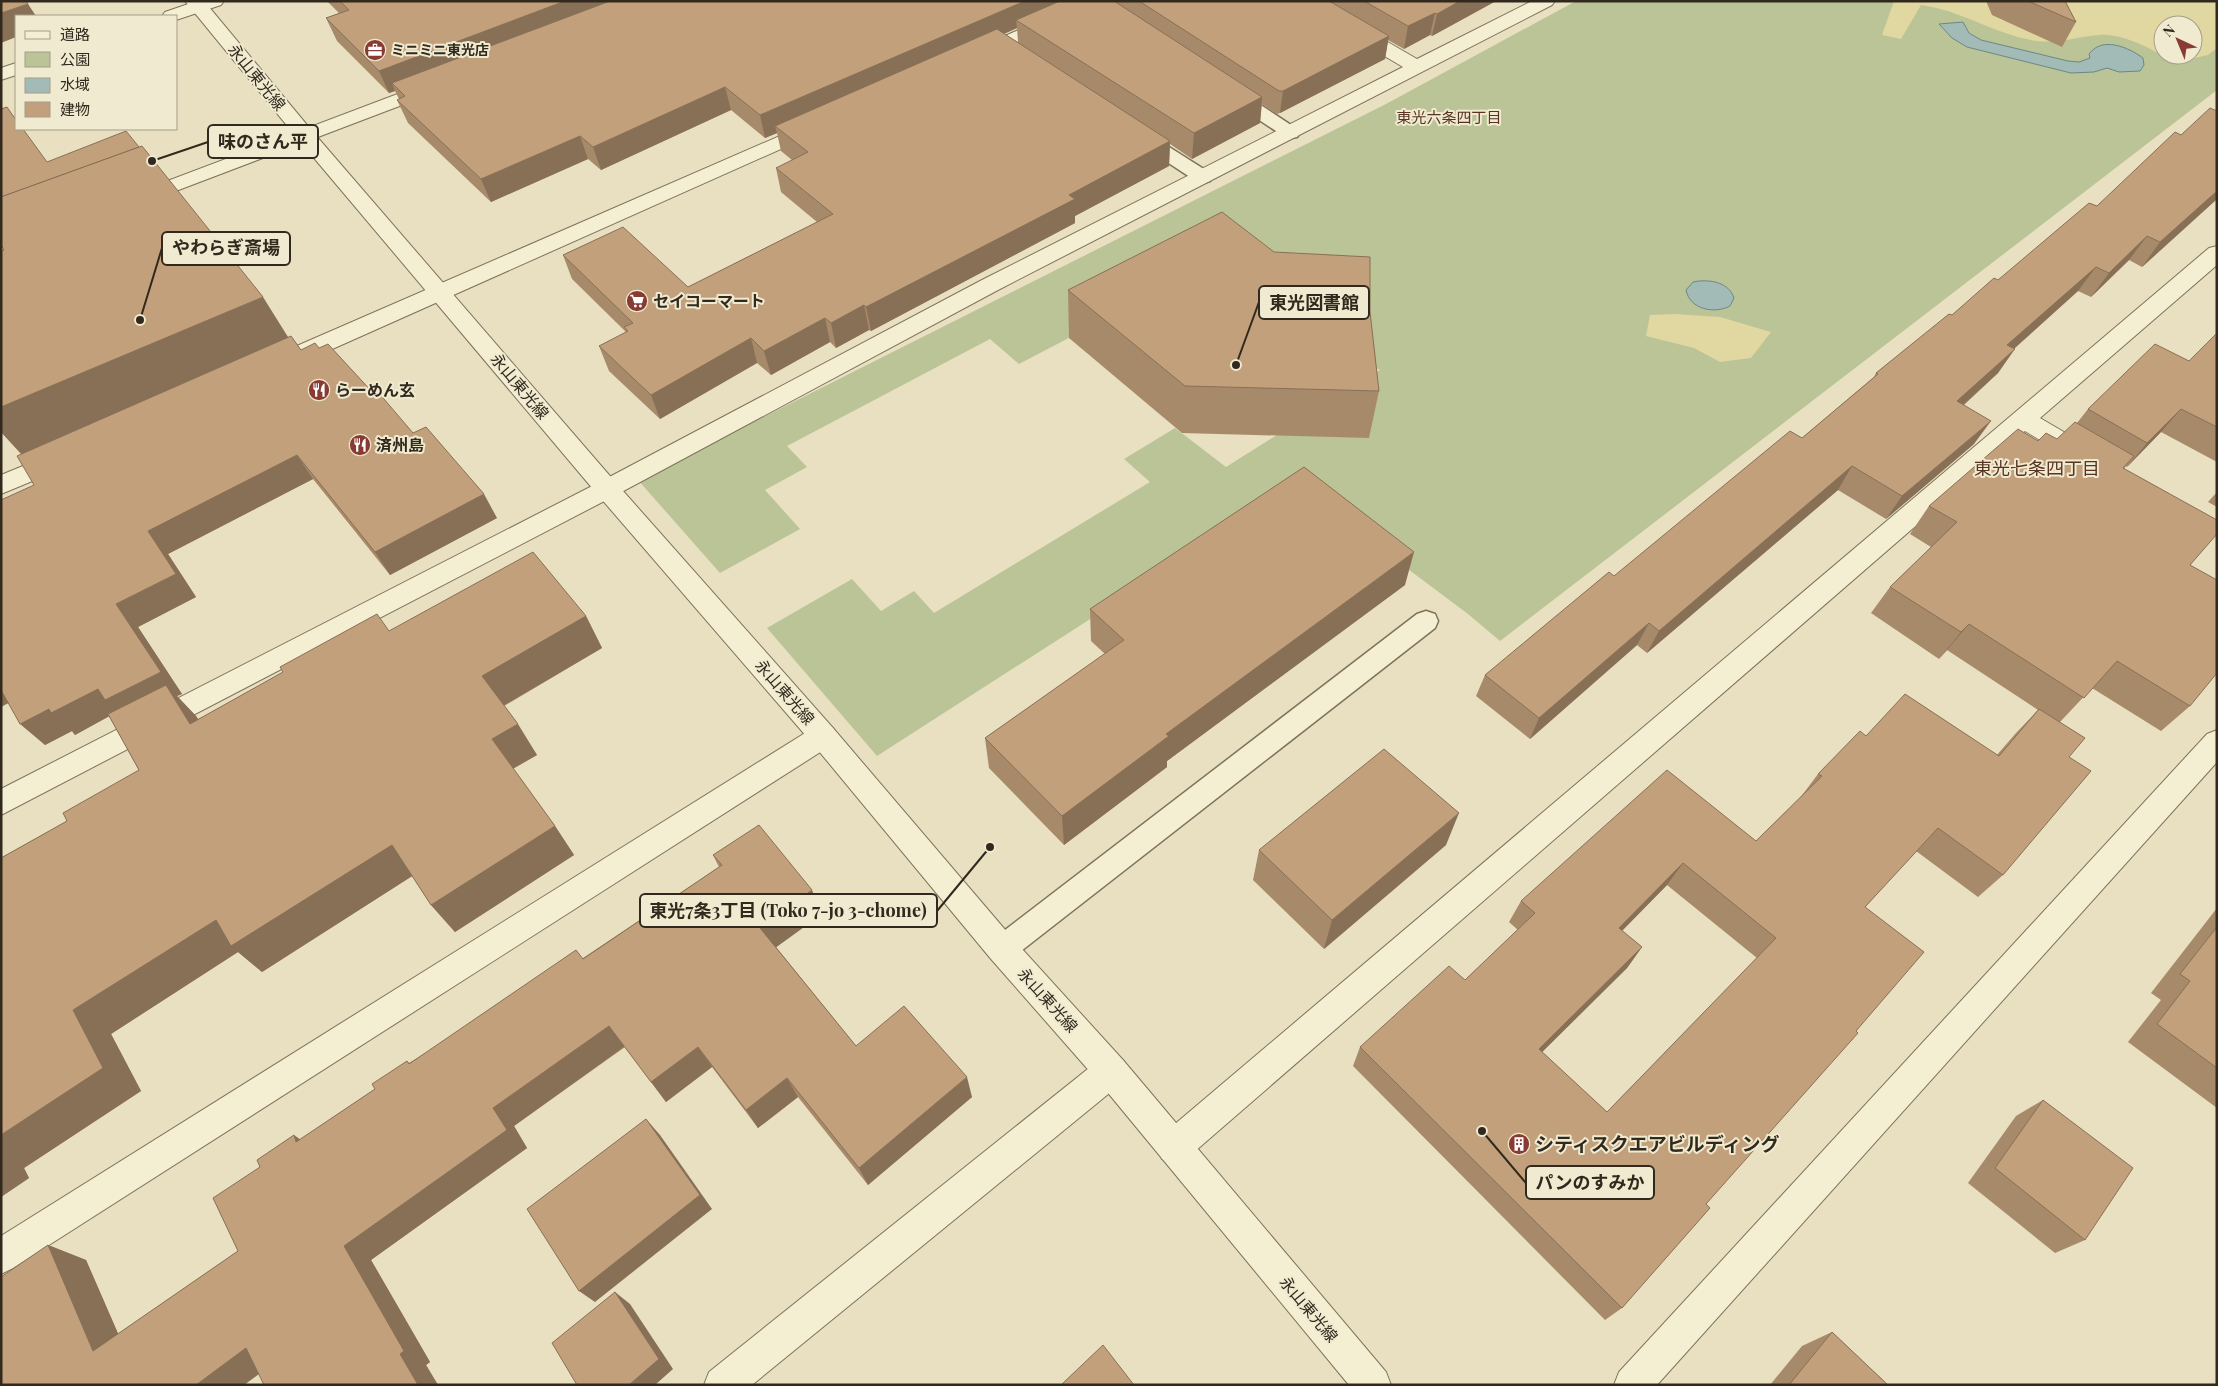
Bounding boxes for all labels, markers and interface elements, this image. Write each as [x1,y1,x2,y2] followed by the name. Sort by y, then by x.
[15,15,178,130] legend
[2153,15,2203,65] north arrow
[2158,20,2179,41] text: N
[60,24,90,44] text: 道路
[363,38,387,62] office icon: ミニミニ東光店
[224,39,291,114] street label: 永山東光線
[391,40,489,59] place label: ミニミニ東光店
[60,49,90,69] text: 公園
[60,74,90,94] text: 水域
[60,99,90,119] text: 建物
[1396,107,1502,127] district label: 東光六条四丁目
[208,125,318,158] callout: 味のさん平
[218,129,308,153] text: 味のさん平
[162,232,290,265] callout: やわらぎ斎場
[172,235,280,259] text: やわらぎ斎場
[1259,286,1369,319] callout: 東光図書館
[625,289,649,313] supermarket icon: セイコーマート
[653,290,765,311] place label: セイコーマート
[1269,290,1359,314] text: 東光図書館
[487,348,554,423] street label: 永山東光線
[307,378,331,402] restaurant icon: らーめん玄
[335,379,415,400] place label: らーめん玄
[348,433,372,457] restaurant icon: 済州島
[376,434,424,455] place label: 済州島
[1974,456,2100,480] district label: 東光七条四丁目
[751,655,820,729] street label: 永山東光線
[640,894,937,927] callout: 東光7条3丁目 (Toko 7-jo 3-chome)
[649,898,927,922] text: 東光7条3丁目 (Toko 7-jo 3-chome)
[1014,963,1083,1036] street label: 永山東光線
[1535,1130,1780,1156] place label: シティスクエアビルディング
[1507,1132,1531,1156] building icon: シティスクエアビルディング
[1526,1166,1654,1199] callout: パンのすみか
[1536,1170,1644,1194] text: パンのすみか
[1276,1271,1343,1346] street label: 永山東光線

